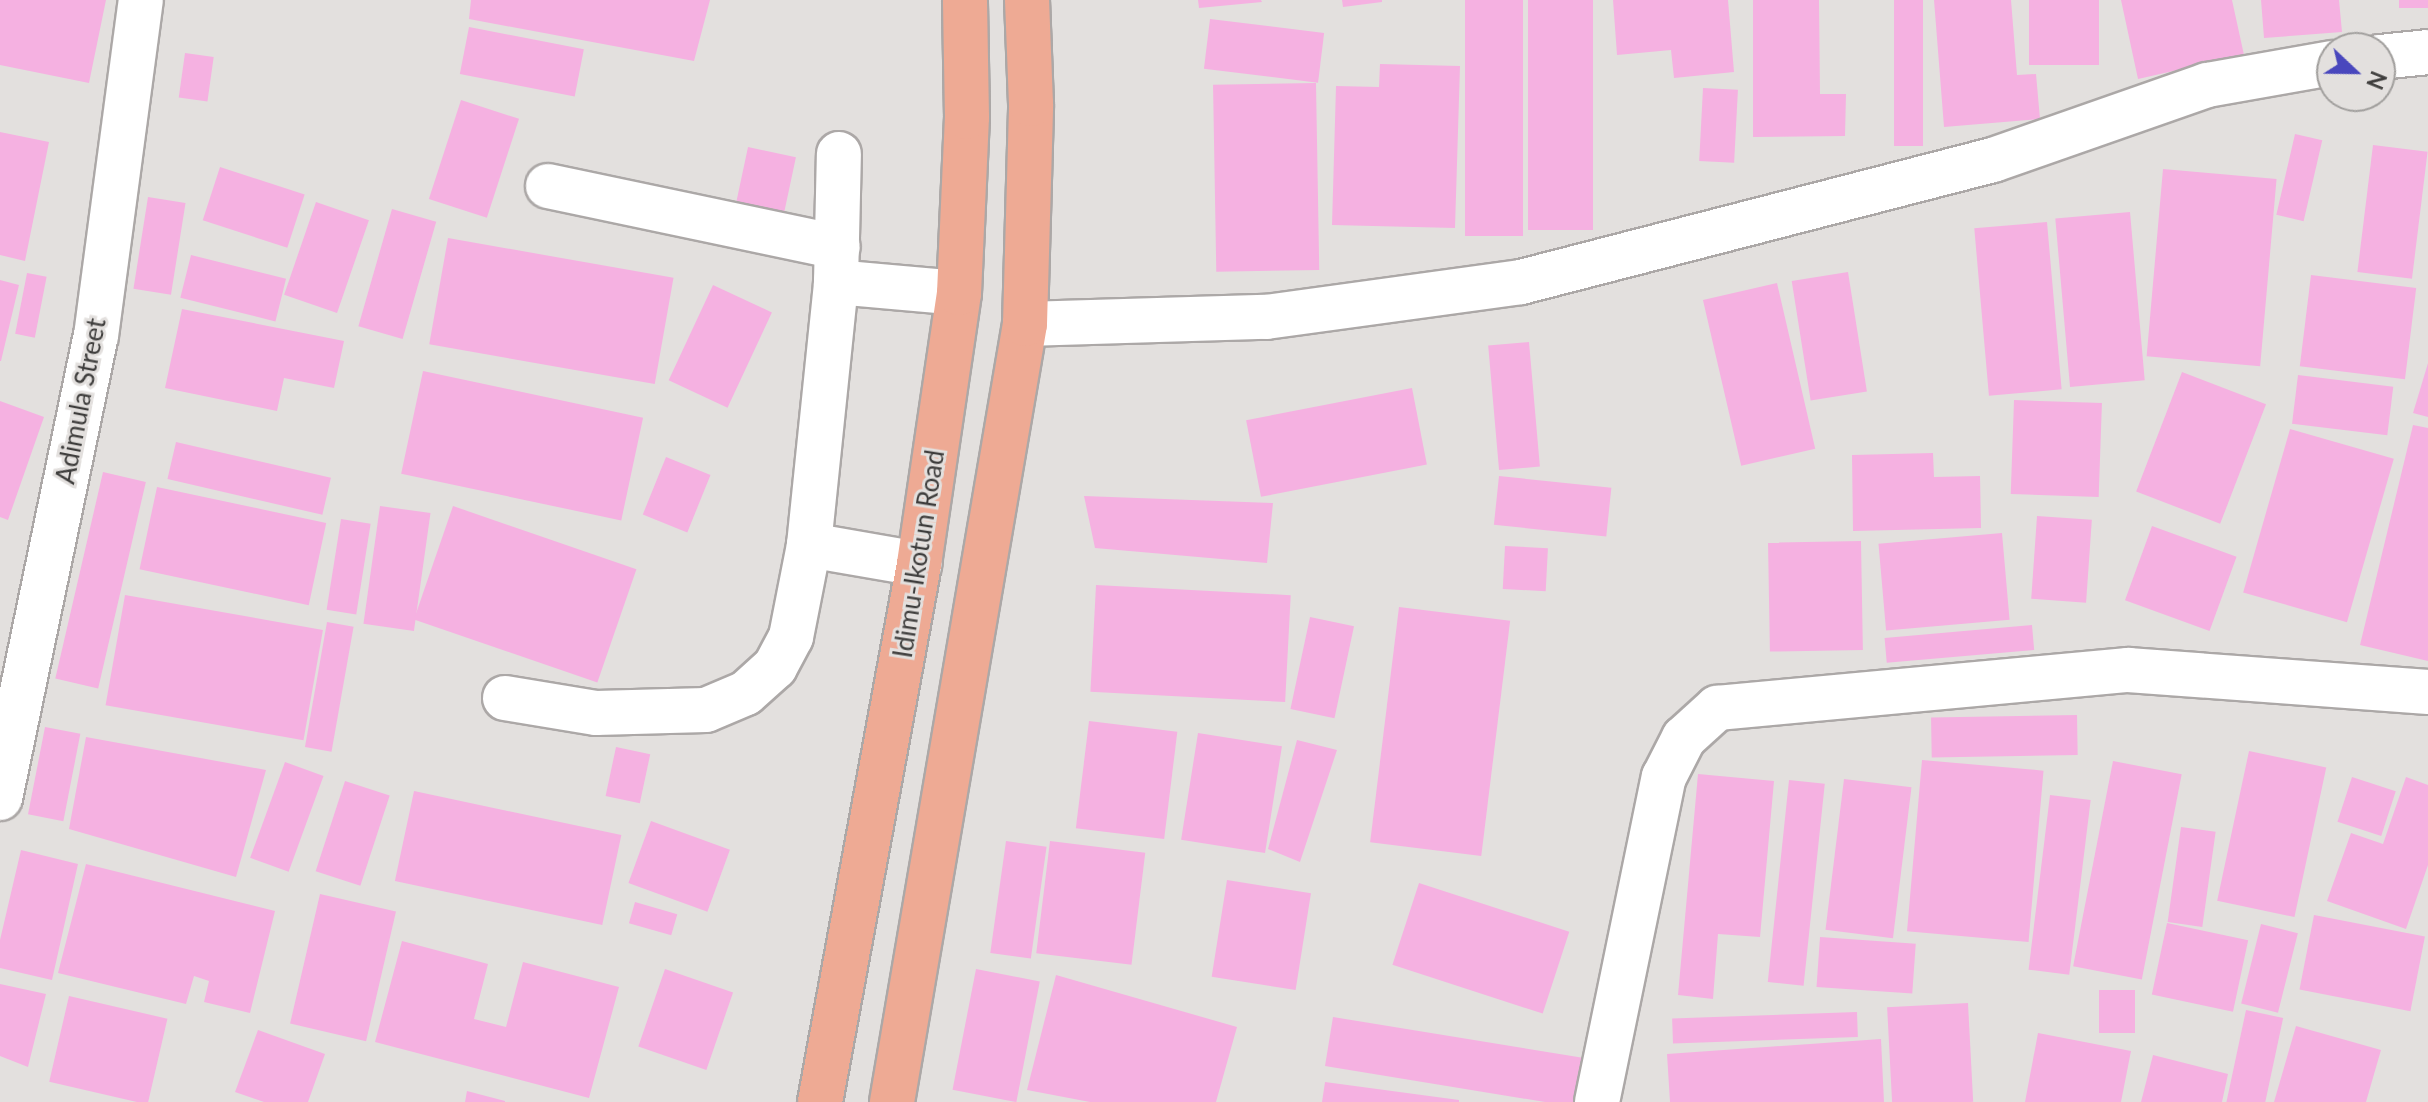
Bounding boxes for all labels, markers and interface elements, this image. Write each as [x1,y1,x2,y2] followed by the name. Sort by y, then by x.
[2316,32,2396,112] north arrow
[2361,68,2393,93] text: N
[50,315,112,487] street label: Adimula Street
[887,448,951,660] street label: Idimu-Ikotun Road

